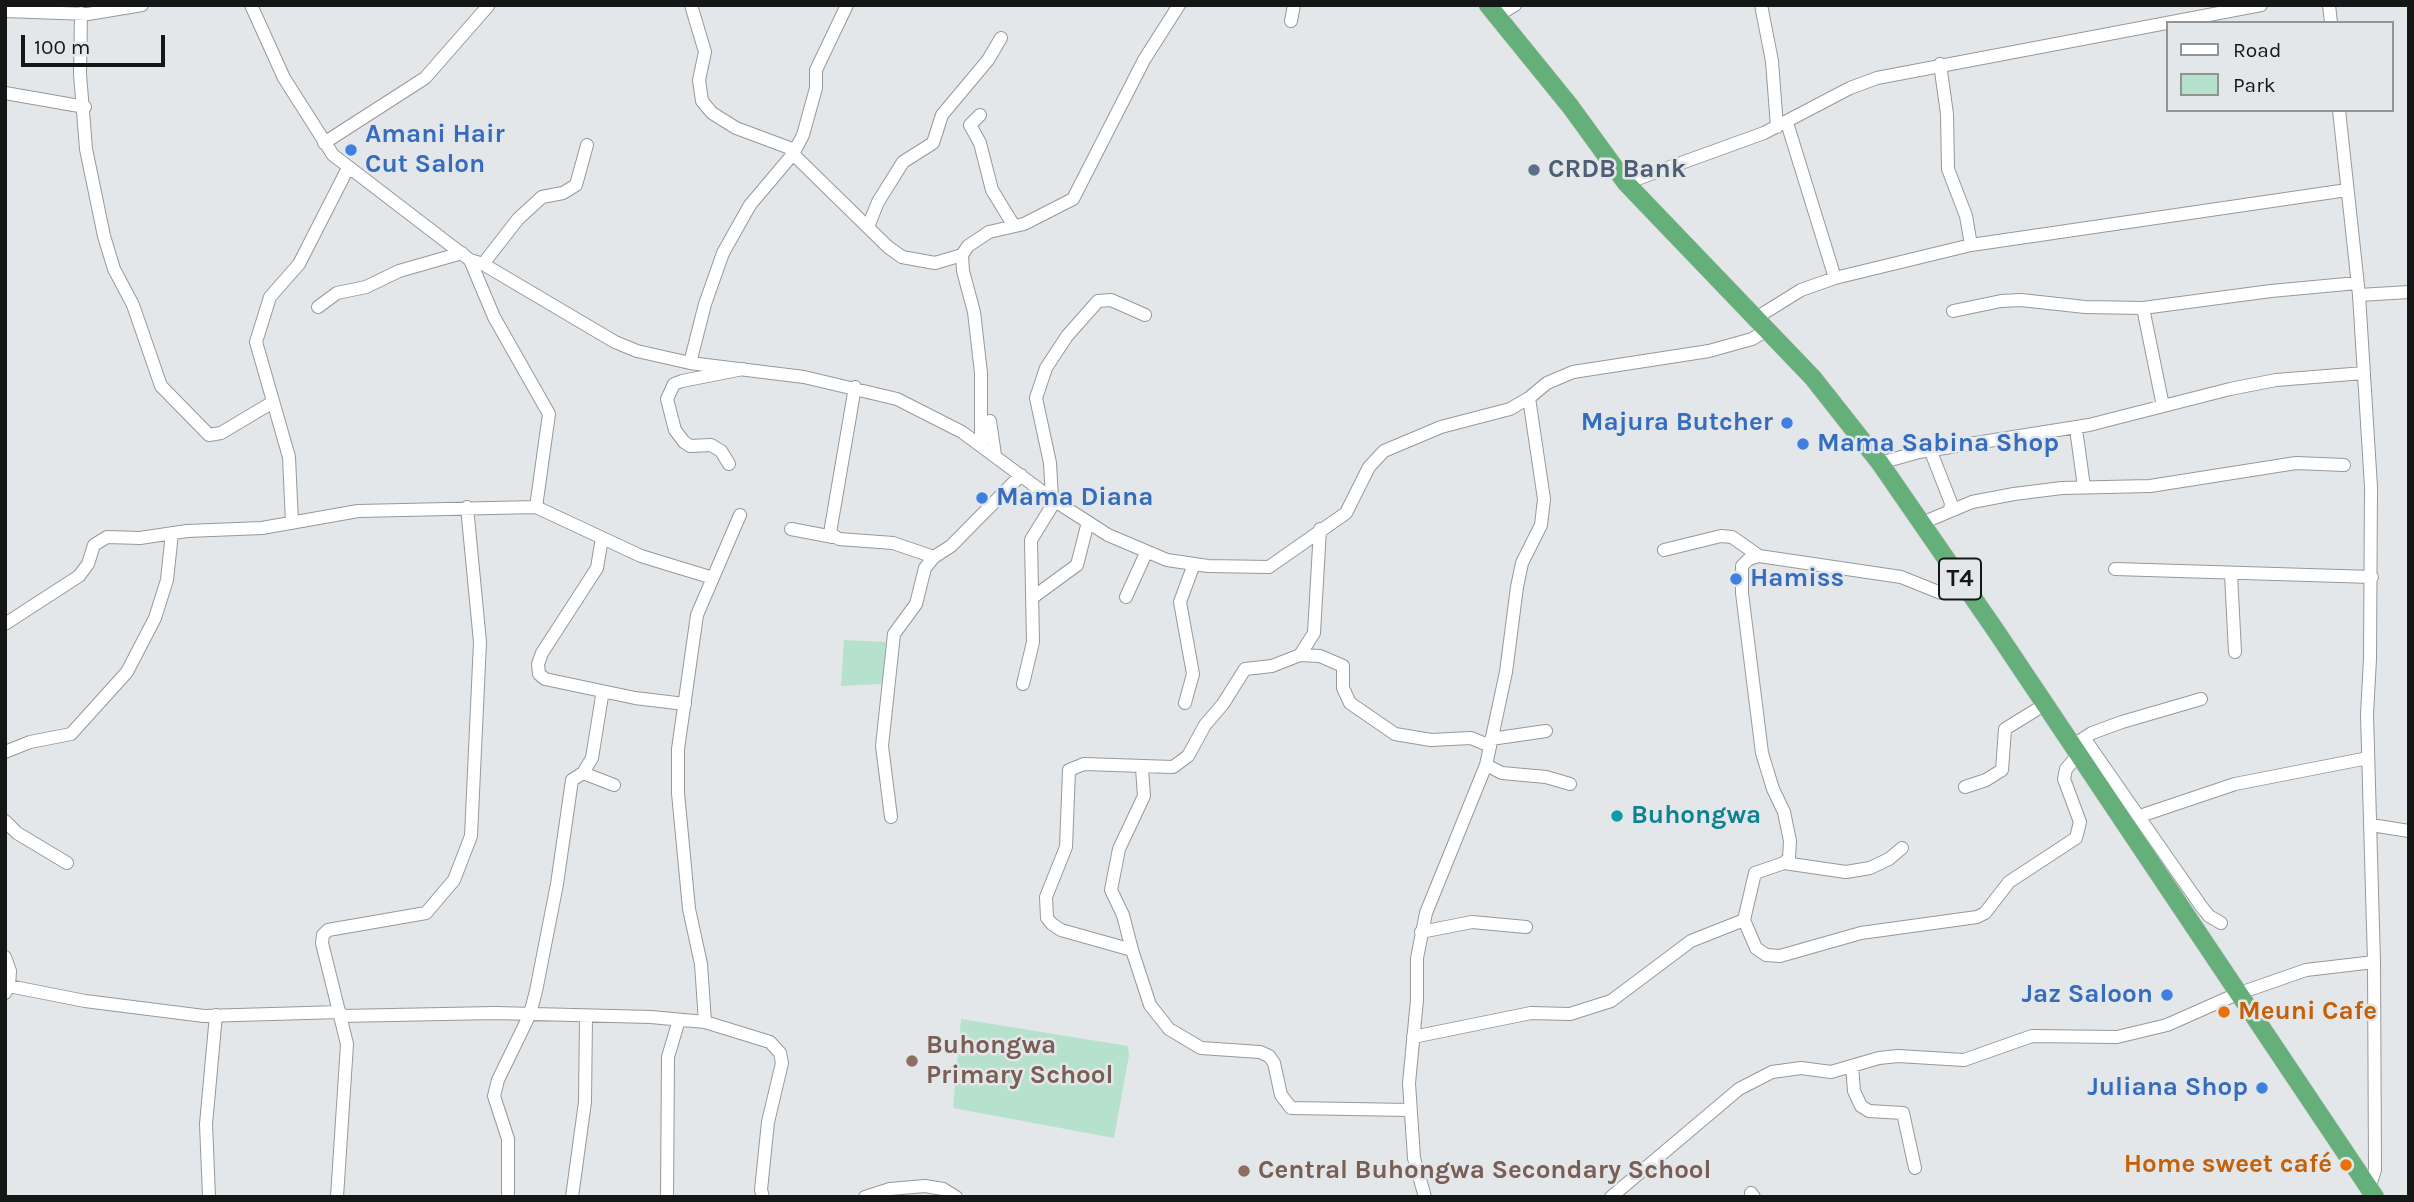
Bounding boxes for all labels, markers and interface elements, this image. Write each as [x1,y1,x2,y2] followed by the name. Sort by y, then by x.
[24,21,168,65] scale bar
[2166,21,2393,112] legend
[34,35,91,59] text: 100 m
[2233,38,2281,62] text: Road
[2233,73,2276,97] text: Park
[365,119,505,180] place label: Amani Hair Cut Salon
[343,142,359,158] marker: Amani Hair Cut Salon
[1548,154,1686,186] place label: CRDB Bank
[1526,162,1542,178] marker: CRDB Bank
[1581,407,1773,439] place label: Majura Butcher
[1779,415,1795,431] marker: Majura Butcher
[1817,428,2059,460] place label: Mama Sabina Shop
[1795,436,1811,452] marker: Mama Sabina Shop
[996,482,1153,514] place label: Mama Diana
[974,490,990,506] marker: Mama Diana
[1939,558,1981,600] road number: T4
[1750,563,1844,595] place label: Hamiss
[1728,571,1744,587] marker: Hamiss
[1631,800,1761,832] place label: Buhongwa
[1609,808,1625,824] marker: Buhongwa
[2021,979,2153,1011] place label: Jaz Saloon
[2159,987,2175,1003] marker: Jaz Saloon
[2238,996,2377,1028] place label: Meuni Cafe
[2216,1004,2232,1020] marker: Meuni Cafe
[926,1030,1113,1092] place label: Buhongwa Primary School
[904,1053,920,1069] marker: Buhongwa Primary School
[2087,1072,2248,1104] place label: Juliana Shop
[2254,1080,2270,1096] marker: Juliana Shop
[2124,1149,2332,1181] place label: Home sweet café
[1258,1155,1711,1187] place label: Central Buhongwa Secondary School
[2338,1157,2354,1173] marker: Home sweet café
[1236,1163,1252,1179] marker: Central Buhongwa Secondary School

